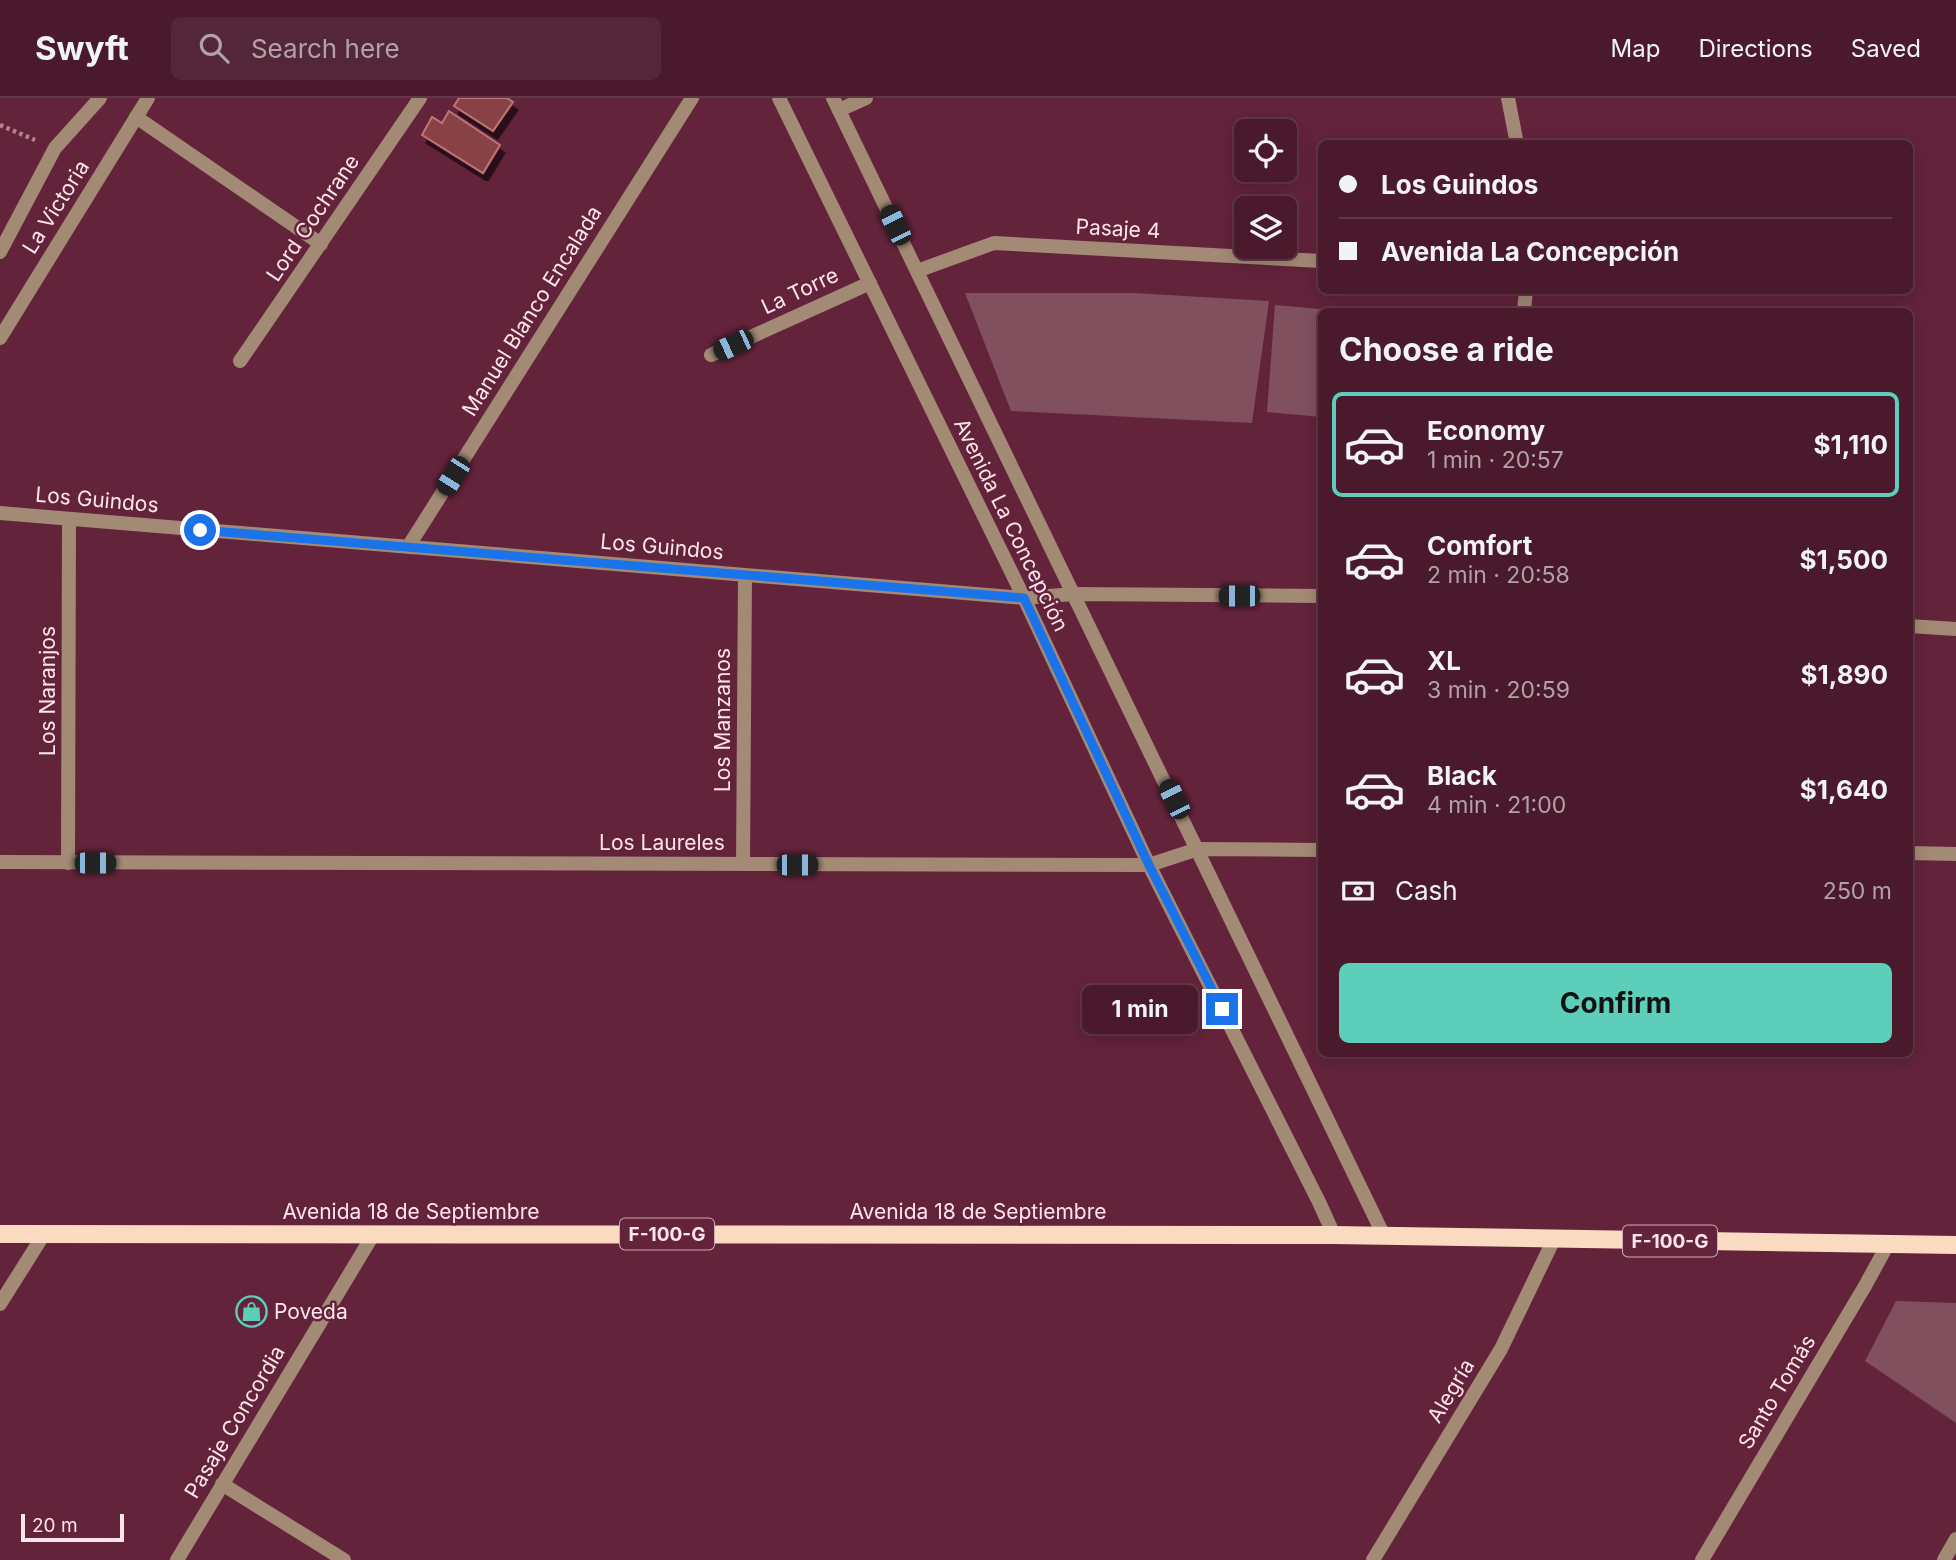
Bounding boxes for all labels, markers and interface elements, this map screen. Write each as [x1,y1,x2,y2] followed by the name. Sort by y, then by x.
[171,17,661,80] search box
[35,28,129,68] text: Swyft
[195,29,233,67] icon: search
[251,33,400,64] text: Search here
[1611,34,1660,63] text: Map
[1698,34,1813,63] text: Directions
[1851,34,1921,63] text: Saved
[1234,119,1297,259] map controls
[1234,119,1297,182] button: locate
[261,150,364,286] street label: Lord Cochrane
[17,155,94,258] street label: La Victoria
[1381,169,1538,200] text: Los Guindos
[1234,196,1297,259] button: layers
[457,201,607,420] street label: Manuel Blanco Encalada
[877,202,914,248] car
[1075,214,1161,243] street label: Pasaje 4
[1381,236,1679,267] text: Avenida La Concepción
[757,262,842,319] street label: La Torre
[710,327,757,363] car
[1339,330,1554,369] text: Choose a ride
[1343,413,1406,476] icon: car
[949,414,1074,635] street label: Avenida La Concepción
[1427,415,1545,446] text: Economy
[1813,429,1888,460] text: $1,110
[1427,446,1564,474] text: 1 min · 20:57
[433,453,474,499] car
[34,482,160,517] street label: Los Guindos
[184,514,216,546] route start
[1343,528,1406,591] icon: car
[599,529,725,564] street label: Los Guindos
[1427,530,1532,561] text: Comfort
[1800,544,1888,575] text: $1,500
[1427,561,1570,589] text: 2 min · 20:58
[1219,586,1261,607] car
[35,626,60,756] street label: Los Naranjos
[1343,643,1406,706] icon: car
[1427,645,1461,676] text: XL
[710,648,735,792] street label: Los Manzanos
[1800,659,1888,690] text: $1,890
[1427,676,1570,704] text: 3 min · 20:59
[1343,758,1406,821] icon: car
[1427,760,1497,791] text: Black
[1800,774,1888,805] text: $1,640
[1156,776,1193,822] car
[1427,791,1566,819] text: 4 min · 21:00
[599,830,725,855] street label: Los Laureles
[75,853,117,874] car
[777,855,819,876] car
[1339,872,1377,910] icon: cash
[1395,875,1458,906] text: Cash
[1823,877,1892,905] text: 250 m
[1339,963,1892,1043] button: Confirm
[1082,984,1198,1034] callout: 1 min
[1206,993,1238,1025] route end
[1112,995,1168,1023] text: 1 min
[282,1199,540,1224] street label: Avenida 18 de Septiembre
[849,1199,1107,1224] street label: Avenida 18 de Septiembre
[620,1218,714,1250] road number: F-100-G
[1623,1226,1717,1256] road number: F-100-G
[234,1295,268,1329] shop icon: Poveda
[274,1299,348,1324] place label: Poveda
[1733,1330,1820,1453] street label: Santo Tomás
[179,1341,290,1503] street label: Pasaje Concordia
[1422,1354,1479,1427] street label: Alegría
[21,1511,124,1543] scale bar
[32,1514,78,1537] text: 20 m

